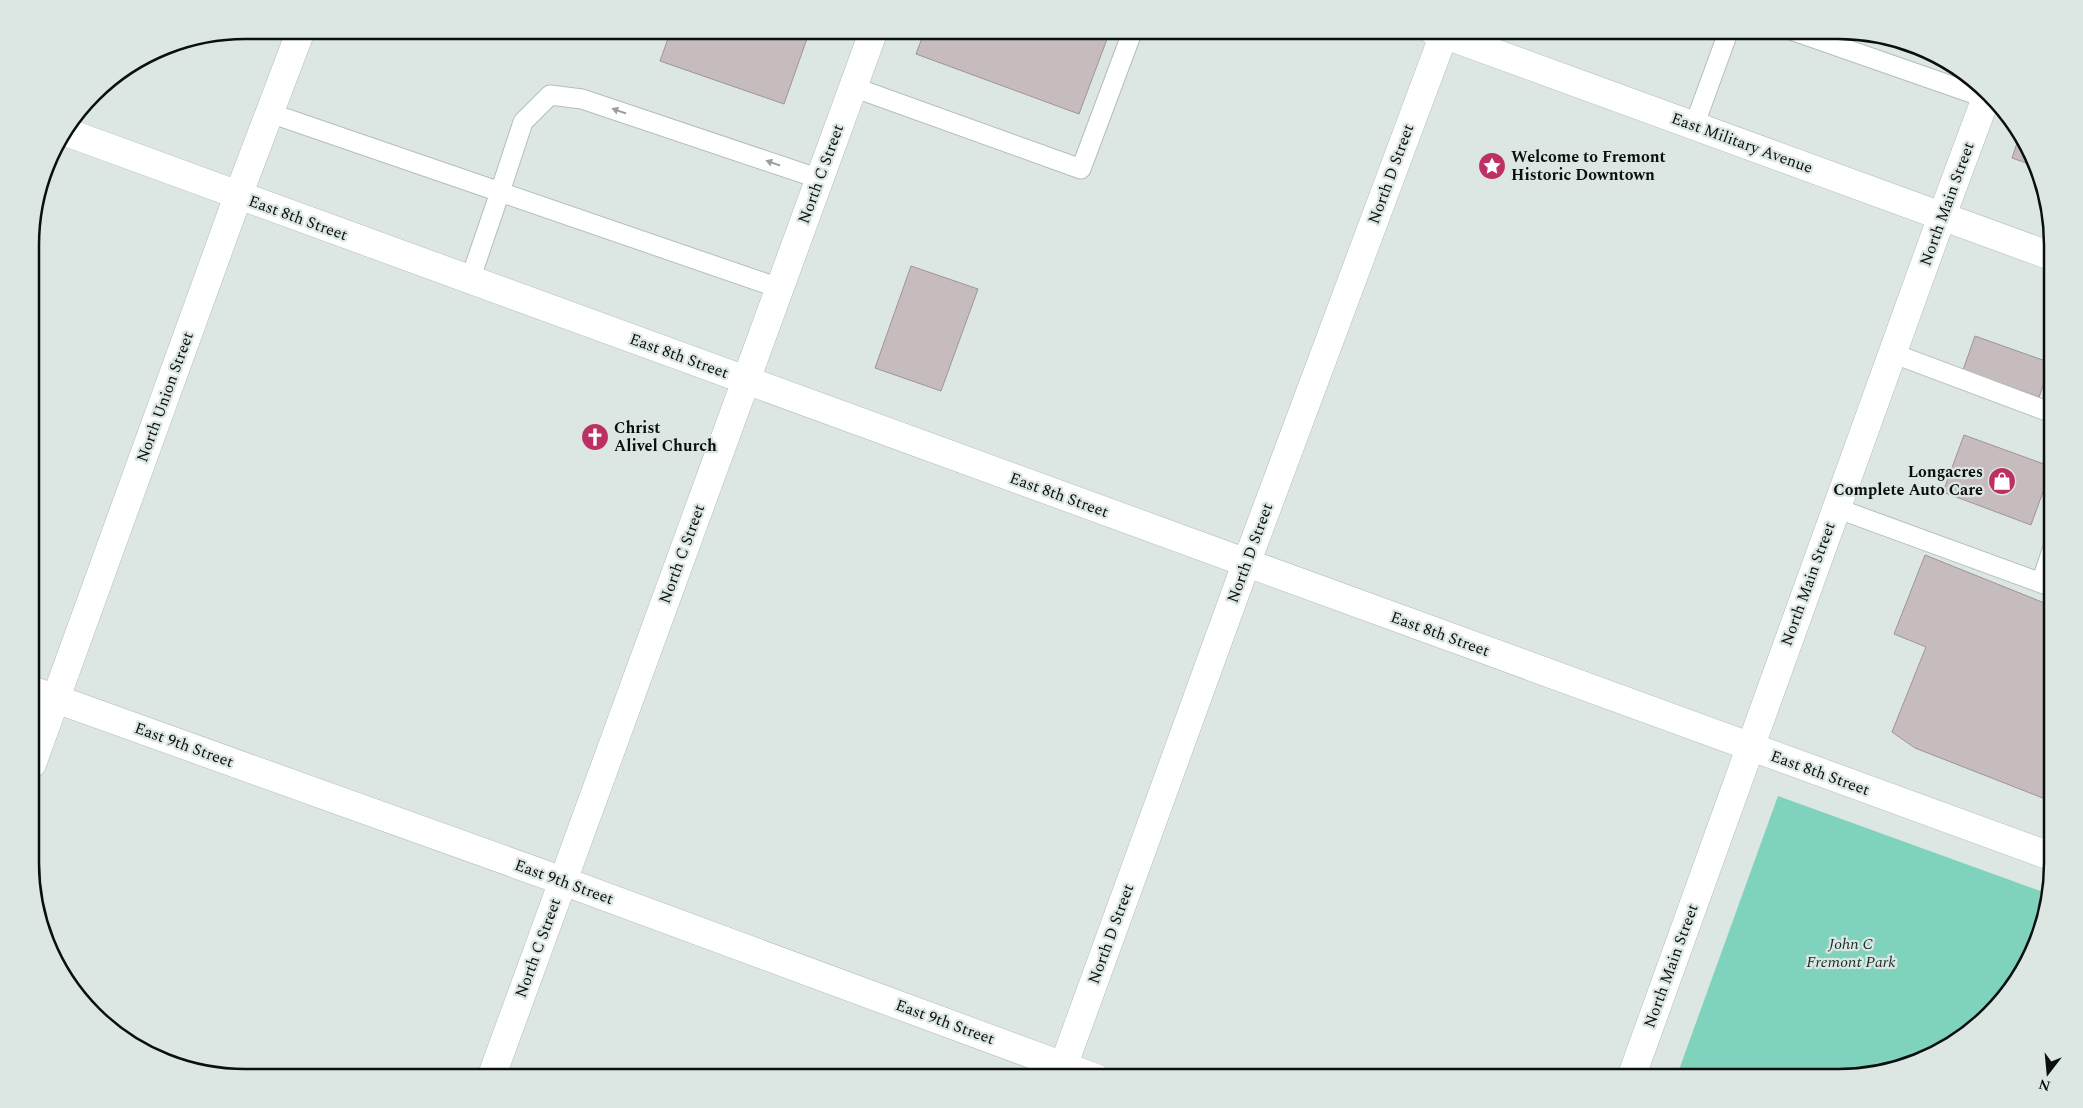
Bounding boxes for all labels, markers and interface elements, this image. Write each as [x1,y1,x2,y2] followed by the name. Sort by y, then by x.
[1668,106,1816,180] street label: East Military Avenue
[612,107,627,115] one-way arrow
[1362,120,1420,228] street label: North D Street
[792,121,850,227] street label: North C Street
[1913,138,1981,269] street label: North Main Street
[1511,145,1666,187] place label: Welcome to Fremont Historic Downtown
[1477,151,1507,181] place icon: Welcome to Fremont Historic Downtown
[766,159,781,166] one-way arrow
[245,189,351,247] street label: East 8th Street
[626,327,732,385] street label: East 8th Street
[130,328,200,466] street label: North Union Street
[614,416,717,458] place label: Christ Alivel Church
[580,422,610,452] church icon: Christ Alivel Church
[1833,460,1983,502] place label: Longacres Complete Auto Care
[1006,466,1112,524] street label: East 8th Street
[1987,466,2017,496] shop icon: Longacres Complete Auto Care
[1221,499,1279,607] street label: North D Street
[653,501,711,607] street label: North C Street
[1774,518,1842,649] street label: North Main Street
[1387,605,1493,663] street label: East 8th Street
[131,716,237,774] street label: East 9th Street
[1767,744,1873,802] street label: East 8th Street
[511,853,617,911] street label: East 9th Street
[1082,880,1140,988] street label: North D Street
[509,895,567,1001] street label: North C Street
[1637,900,1705,1031] street label: North Main Street
[1806,932,1896,974] park label: John C Fremont Park
[892,993,998,1051] street label: East 9th Street
[2023,1048,2073,1098] north arrow
[2036,1073,2053,1097] text: N

